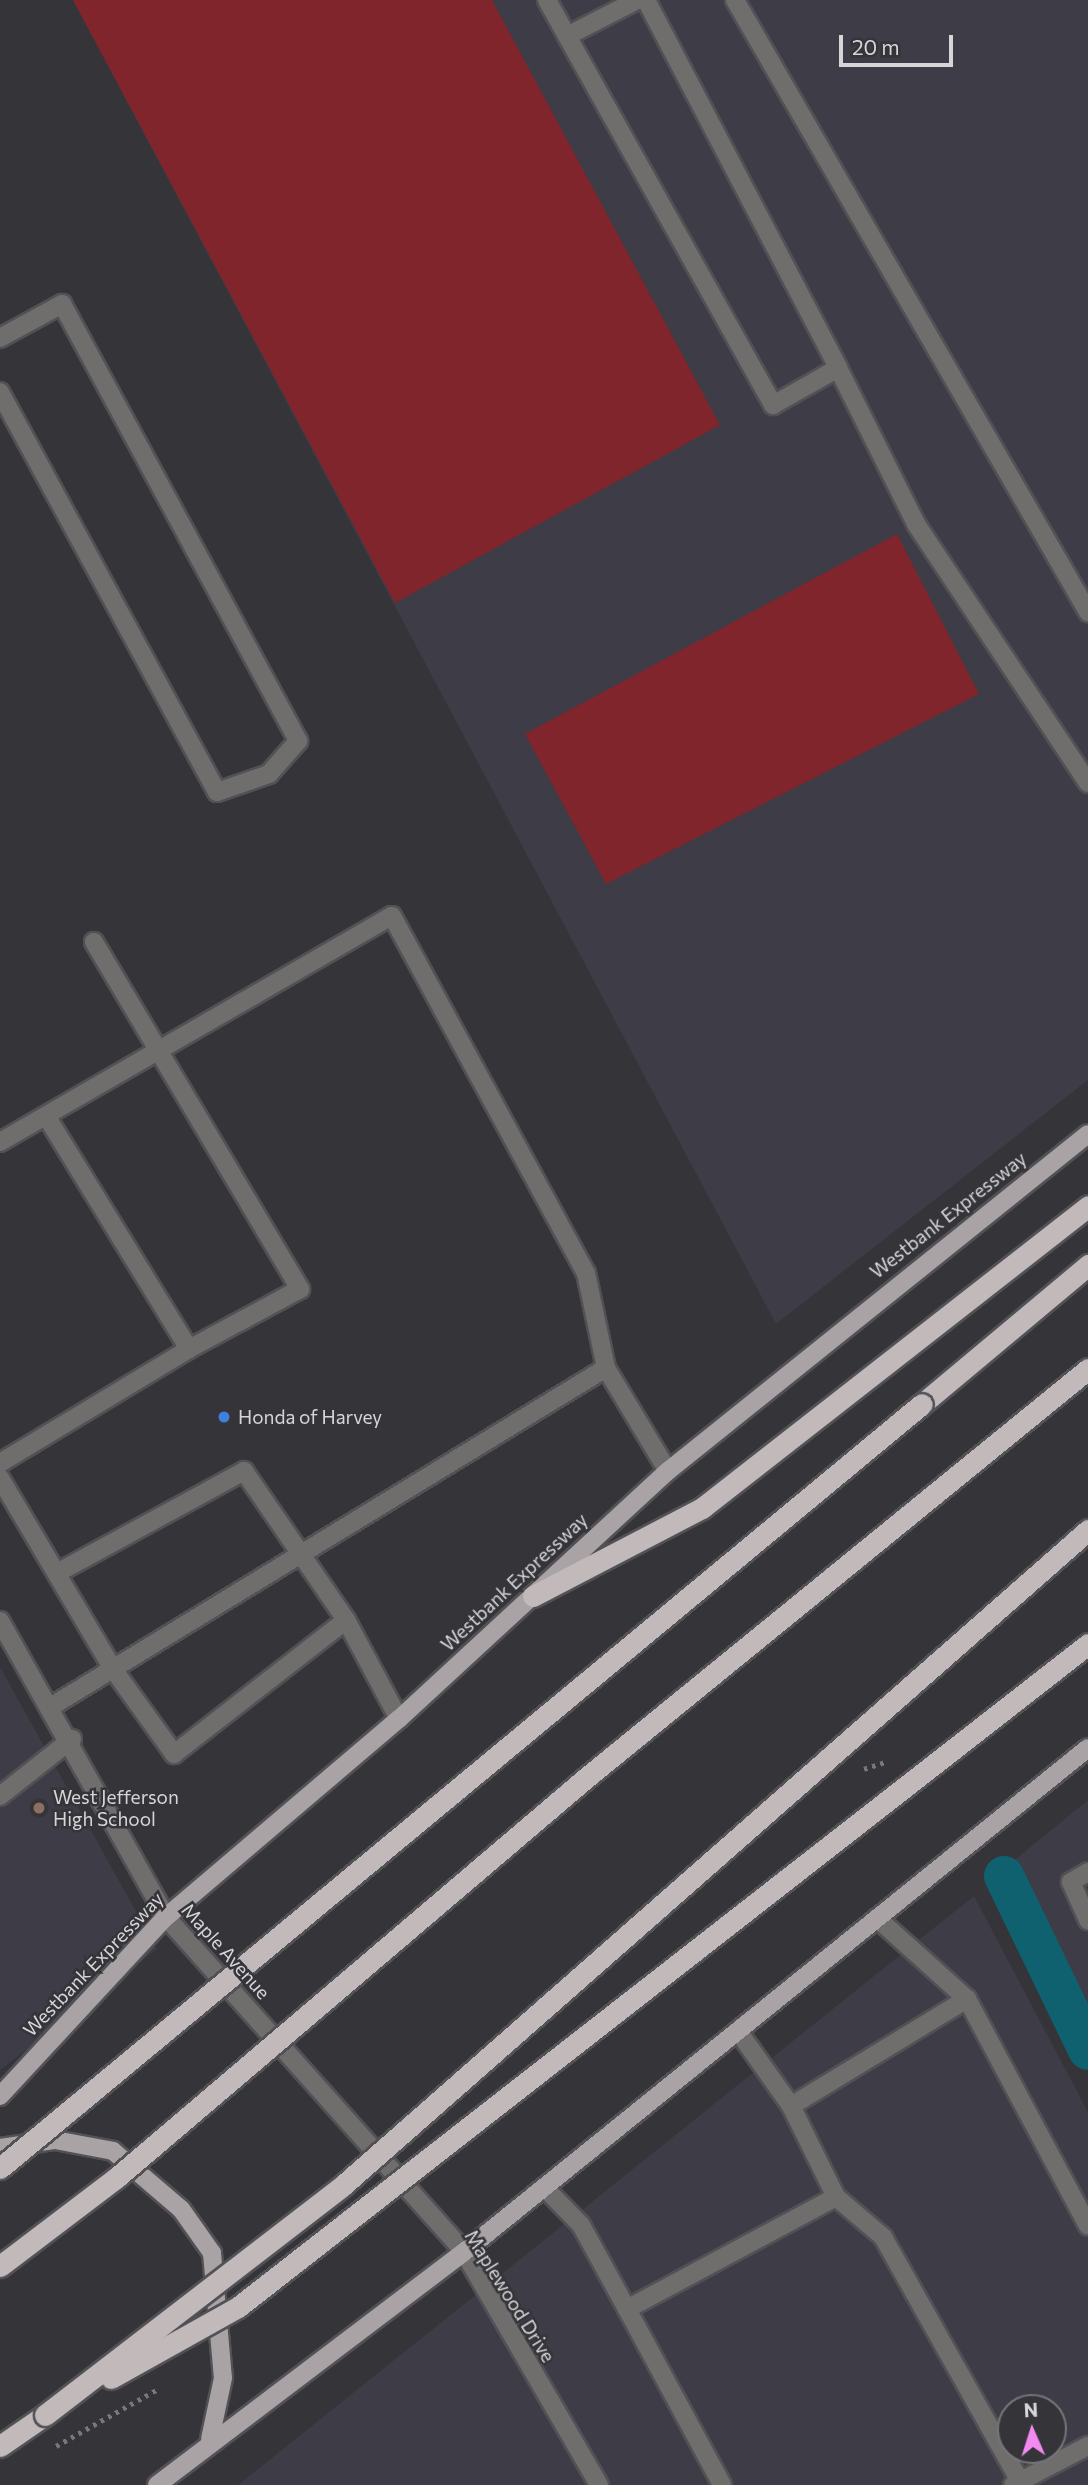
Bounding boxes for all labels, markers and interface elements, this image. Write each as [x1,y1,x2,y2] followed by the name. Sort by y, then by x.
[843,21,957,65] scale bar
[852,34,900,59] text: 20 m
[865,1147,1031,1283] street label: Westbank Expressway
[238,1406,382,1428] place label: Honda of Harvey
[216,1409,232,1425] marker: Honda of Harvey
[436,1508,592,1656] street label: Westbank Expressway
[53,1786,179,1830] place label: West Jefferson High School
[31,1800,47,1816] marker: West Jefferson High School
[18,1887,168,2041] street label: Westbank Expressway
[177,1898,275,2004] street label: Maple Avenue
[460,2226,560,2366] street label: Maplewood Drive
[997,2394,1067,2464] north arrow
[1023,2398,1039,2421] text: N

